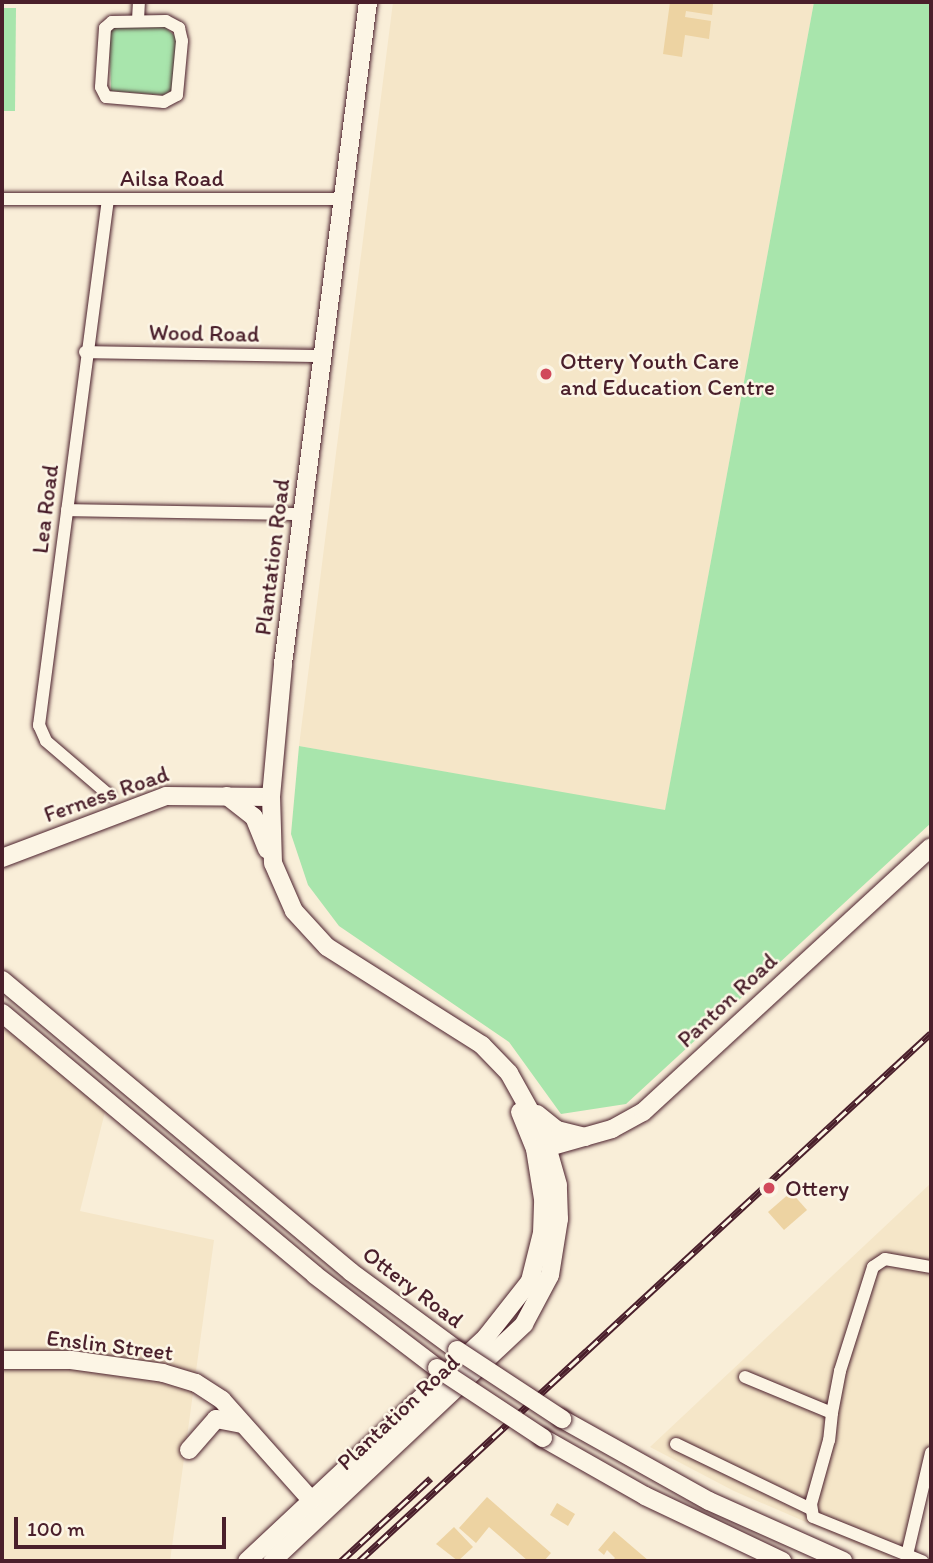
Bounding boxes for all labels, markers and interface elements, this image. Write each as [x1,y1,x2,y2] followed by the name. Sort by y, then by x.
[120,164,224,192] street label: Ailsa Road
[149,318,259,348] street label: Wood Road
[560,347,774,401] place label: Ottery Youth Care and Education Centre
[538,366,554,382] marker: Ottery Youth Care and Education Centre
[26,463,64,555] street label: Lea Road
[249,477,295,637] street label: Plantation Road
[40,760,172,828] street label: Ferness Road
[672,947,782,1053] street label: Panton Road
[785,1174,849,1202] place label: Ottery
[759,1178,779,1198] marker: Ottery
[357,1240,469,1334] street label: Ottery Road
[45,1324,175,1366] street label: Enslin Street
[331,1348,465,1476] street label: Plantation Road
[18,1504,229,1548] scale bar
[27,1516,85,1541] text: 100 m

